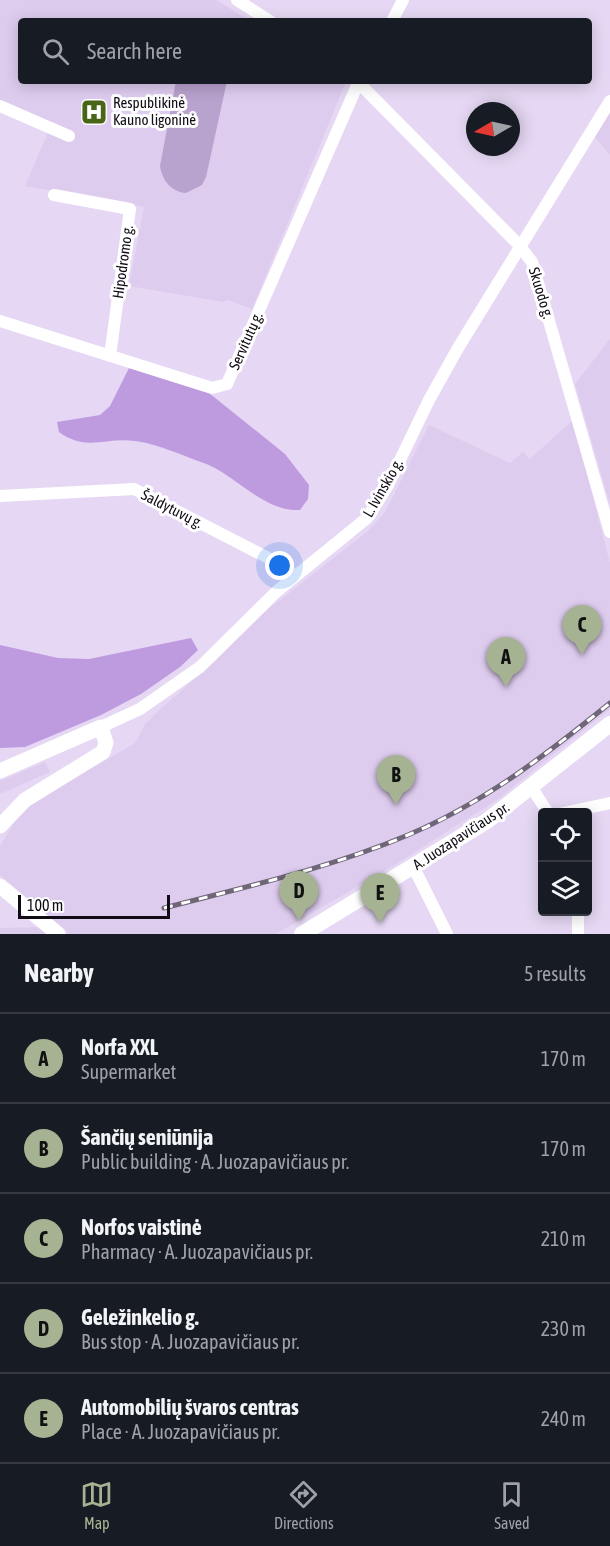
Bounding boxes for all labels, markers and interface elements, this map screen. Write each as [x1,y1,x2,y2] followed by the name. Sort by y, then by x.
[18,18,592,84] search box
[39,35,72,68] icon: search
[87,38,182,64] text: Search here
[113,94,196,128] place label: Respublikinė Kauno ligoninė
[79,97,109,127] hospital icon: Respublikinė Kauno ligoninė
[466,102,520,156] north arrow
[109,224,136,300] street label: Hipodromo g.
[526,265,557,321] street label: Skuodo g.
[225,309,266,372] street label: Servitutų g.
[359,455,406,520] street label: L. Ivinskio g.
[139,486,206,531] street label: Šaldytuvų g.
[265,551,294,580] your location
[562,606,602,655] pin: C
[486,638,526,687] pin: A
[376,756,416,805] pin: B
[409,798,512,873] street label: A. Juozapavičiaus pr.
[538,808,592,916] map controls
[538,808,592,862] button: locate
[538,862,592,916] button: layers
[280,872,318,921] pin: D
[360,874,400,923] pin: E
[18,892,170,920] scale bar
[27,896,63,914] text: 100 m
[24,958,94,988] text: Nearby
[524,962,586,985] text: 5 results
[81,1034,158,1060] text: Norfa XXL
[39,1047,48,1070] text: A
[541,1047,586,1070] text: 170 m
[81,1060,176,1083] text: Supermarket
[81,1124,213,1150] text: Šančių seniūnija
[39,1137,48,1160] text: B
[541,1137,586,1160] text: 170 m
[81,1150,349,1173] text: Public building · A. Juozapavičiaus pr.
[81,1214,202,1240] text: Norfos vaistinė
[39,1227,48,1250] text: C
[541,1227,586,1250] text: 210 m
[81,1240,313,1263] text: Pharmacy · A. Juozapavičiaus pr.
[81,1304,199,1330] text: Geležinkelio g.
[38,1317,49,1340] text: D
[541,1317,586,1340] text: 230 m
[81,1330,300,1353] text: Bus stop · A. Juozapavičiaus pr.
[81,1394,299,1420] text: Automobilių švaros centras
[39,1407,48,1430] text: E
[541,1407,586,1430] text: 240 m
[81,1420,280,1443] text: Place · A. Juozapavičiaus pr.
[80,1478,113,1532] tab: Map
[274,1478,334,1532] tab: Directions
[494,1478,530,1532] tab: Saved

